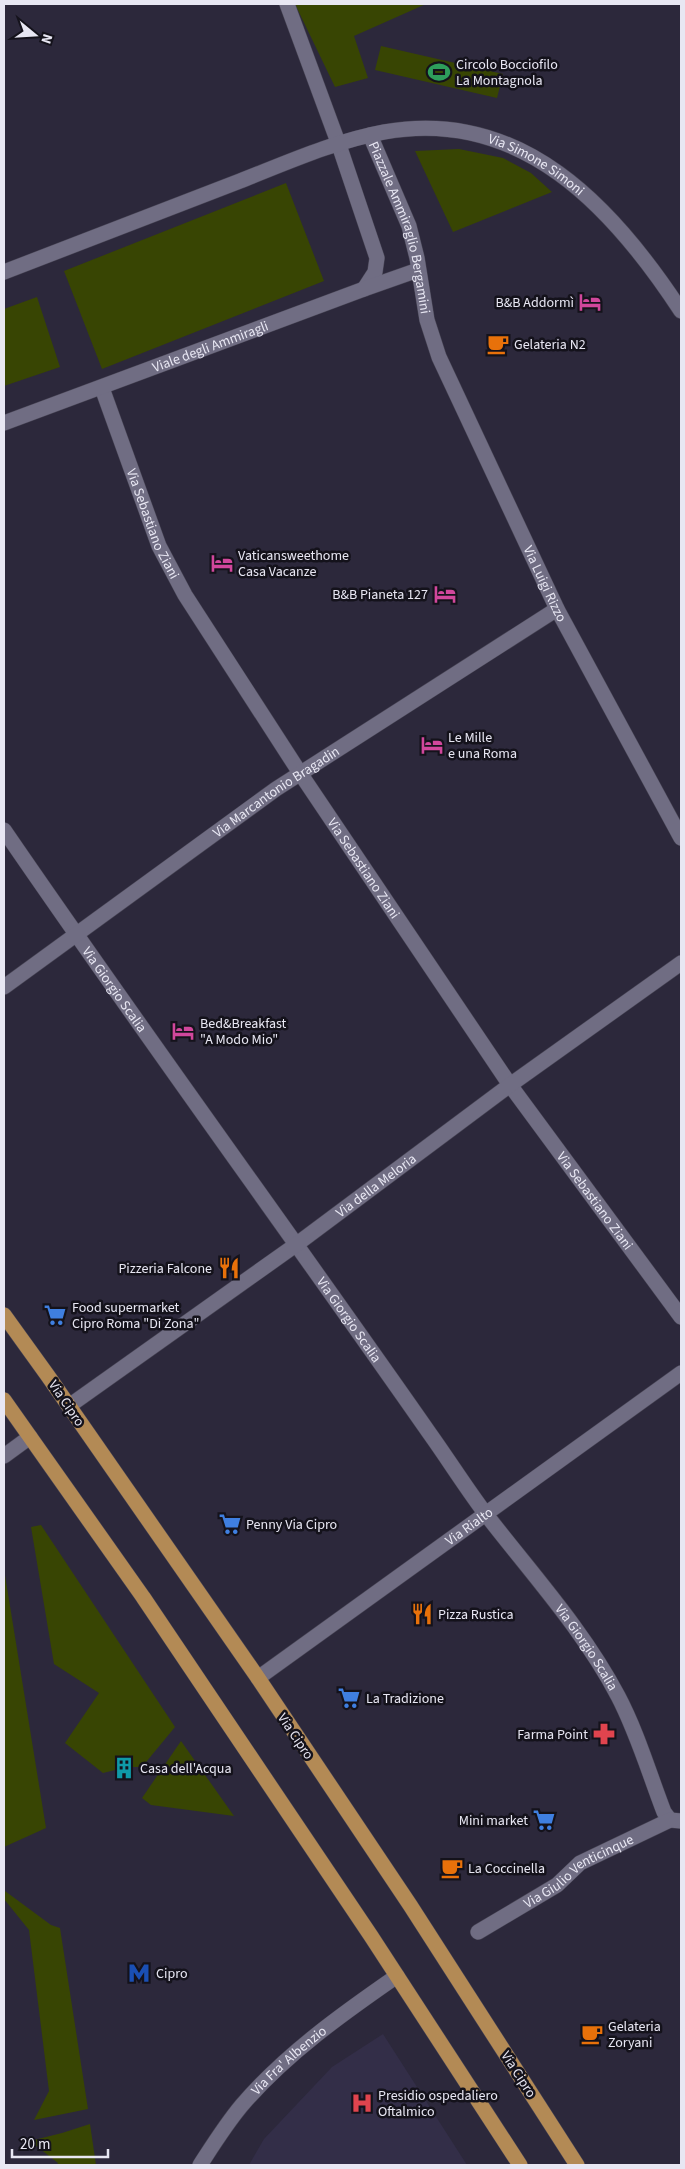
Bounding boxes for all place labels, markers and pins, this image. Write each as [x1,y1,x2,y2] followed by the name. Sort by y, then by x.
[456,55,558,91] place label: Circolo Bocciofilo La Montagnola
[426,59,452,85] sports icon: Circolo Bocciofilo La Montagnola
[577,289,603,315] hotel icon: B&B Addormì
[496,293,574,313] place label: B&B Addormì
[485,331,511,357] cafe icon: Gelateria N2
[514,335,586,355] place label: Gelateria N2
[238,546,349,582] place label: Vaticansweethome Casa Vacanze
[209,550,235,576] hotel icon: Vaticansweethome Casa Vacanze
[432,581,458,607] hotel icon: B&B Pianeta 127
[332,585,428,605] place label: B&B Pianeta 127
[448,728,517,764] place label: Le Mille e una Roma
[419,732,445,758] hotel icon: Le Mille e una Roma
[200,1014,287,1050] place label: Bed&Breakfast "A Modo Mio"
[170,1018,196,1044] hotel icon: Bed&Breakfast "A Modo Mio"
[216,1255,242,1281] restaurant icon: Pizzeria Falcone
[118,1259,212,1279] place label: Pizzeria Falcone
[72,1298,200,1334] place label: Food supermarket Cipro Roma "Di Zona"
[42,1302,68,1328] supermarket icon: Food supermarket Cipro Roma "Di Zona"
[217,1511,243,1537] supermarket icon: Penny Via Cipro
[246,1515,337,1535] place label: Penny Via Cipro
[409,1601,435,1627] restaurant icon: Pizza Rustica
[438,1605,513,1625] place label: Pizza Rustica
[336,1685,362,1711] supermarket icon: La Tradizione
[366,1689,444,1709] place label: La Tradizione
[591,1721,617,1747] pharmacy icon: Farma Point
[517,1725,588,1745] place label: Farma Point
[111,1755,137,1781] building icon: Casa dell'Acqua
[140,1759,231,1779] place label: Casa dell'Acqua
[531,1807,557,1833] supermarket icon: Mini market
[459,1811,528,1831] place label: Mini market
[439,1855,465,1881] cafe icon: La Coccinella
[468,1859,545,1879] place label: La Coccinella
[126,1960,152,1986] metro station icon: Cipro
[156,1964,188,1984] place label: Cipro
[608,2017,661,2053] place label: Gelateria Zoryani
[579,2021,605,2047] cafe icon: Gelateria Zoryani
[378,2086,498,2122] place label: Presidio ospedaliero Oftalmico
[349,2090,375,2116] hospital icon: Presidio ospedaliero Oftalmico

